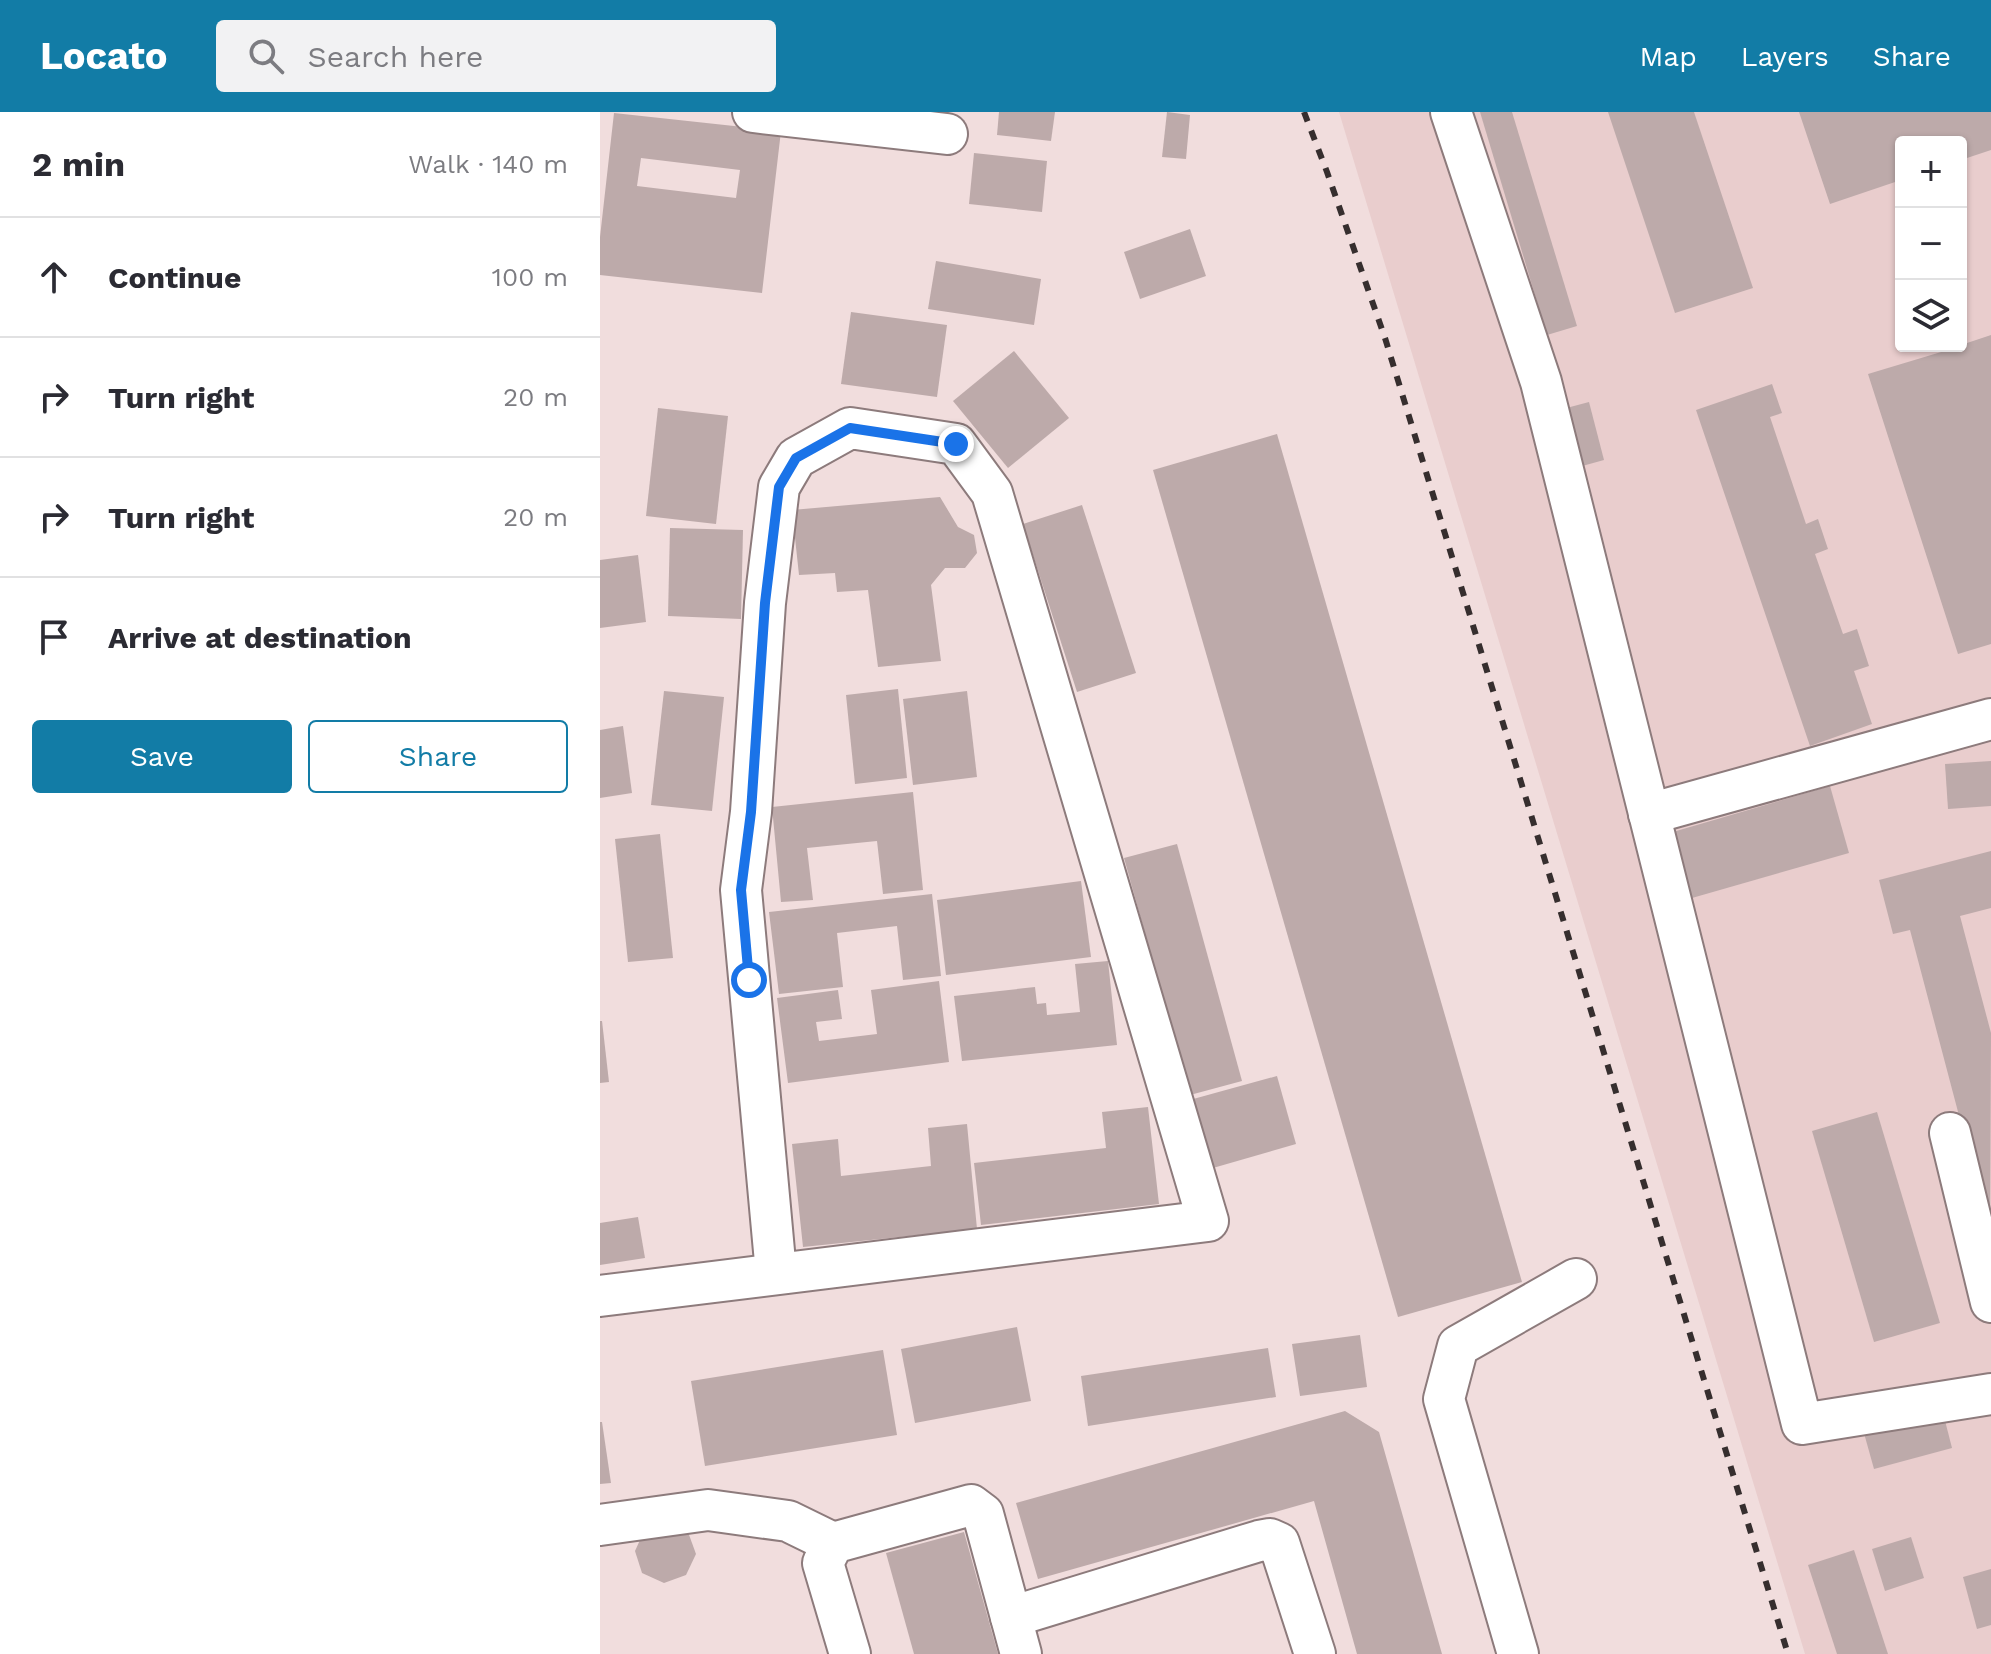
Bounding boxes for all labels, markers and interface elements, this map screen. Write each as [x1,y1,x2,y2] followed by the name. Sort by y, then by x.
[216,20,776,92] search box
[40,34,168,78] text: Locato
[244,34,288,78] icon: search
[308,39,483,74] text: Search here
[1640,40,1697,73] text: Map
[1741,40,1829,73] text: Layers
[1873,40,1951,73] text: Share
[1895,136,1967,352] map controls
[1895,136,1967,208] button: +
[32,144,125,184] text: 2 min
[408,149,568,179] text: Walk · 140 m
[1895,208,1967,280] button: −
[32,255,76,299] icon: ahead
[108,260,241,295] text: Continue
[492,262,568,292] text: 100 m
[1895,280,1967,352] button: layers
[32,375,76,419] icon: right
[108,380,254,415] text: Turn right
[503,382,568,412] text: 20 m
[938,426,974,462] route end
[32,495,76,539] icon: right
[108,500,254,535] text: Turn right
[503,502,568,532] text: 20 m
[32,615,76,659] icon: arrive
[108,620,412,655] text: Arrive at destination
[32,720,292,793] button: Save
[308,720,568,793] button: Share
[731,962,767,998] route start

